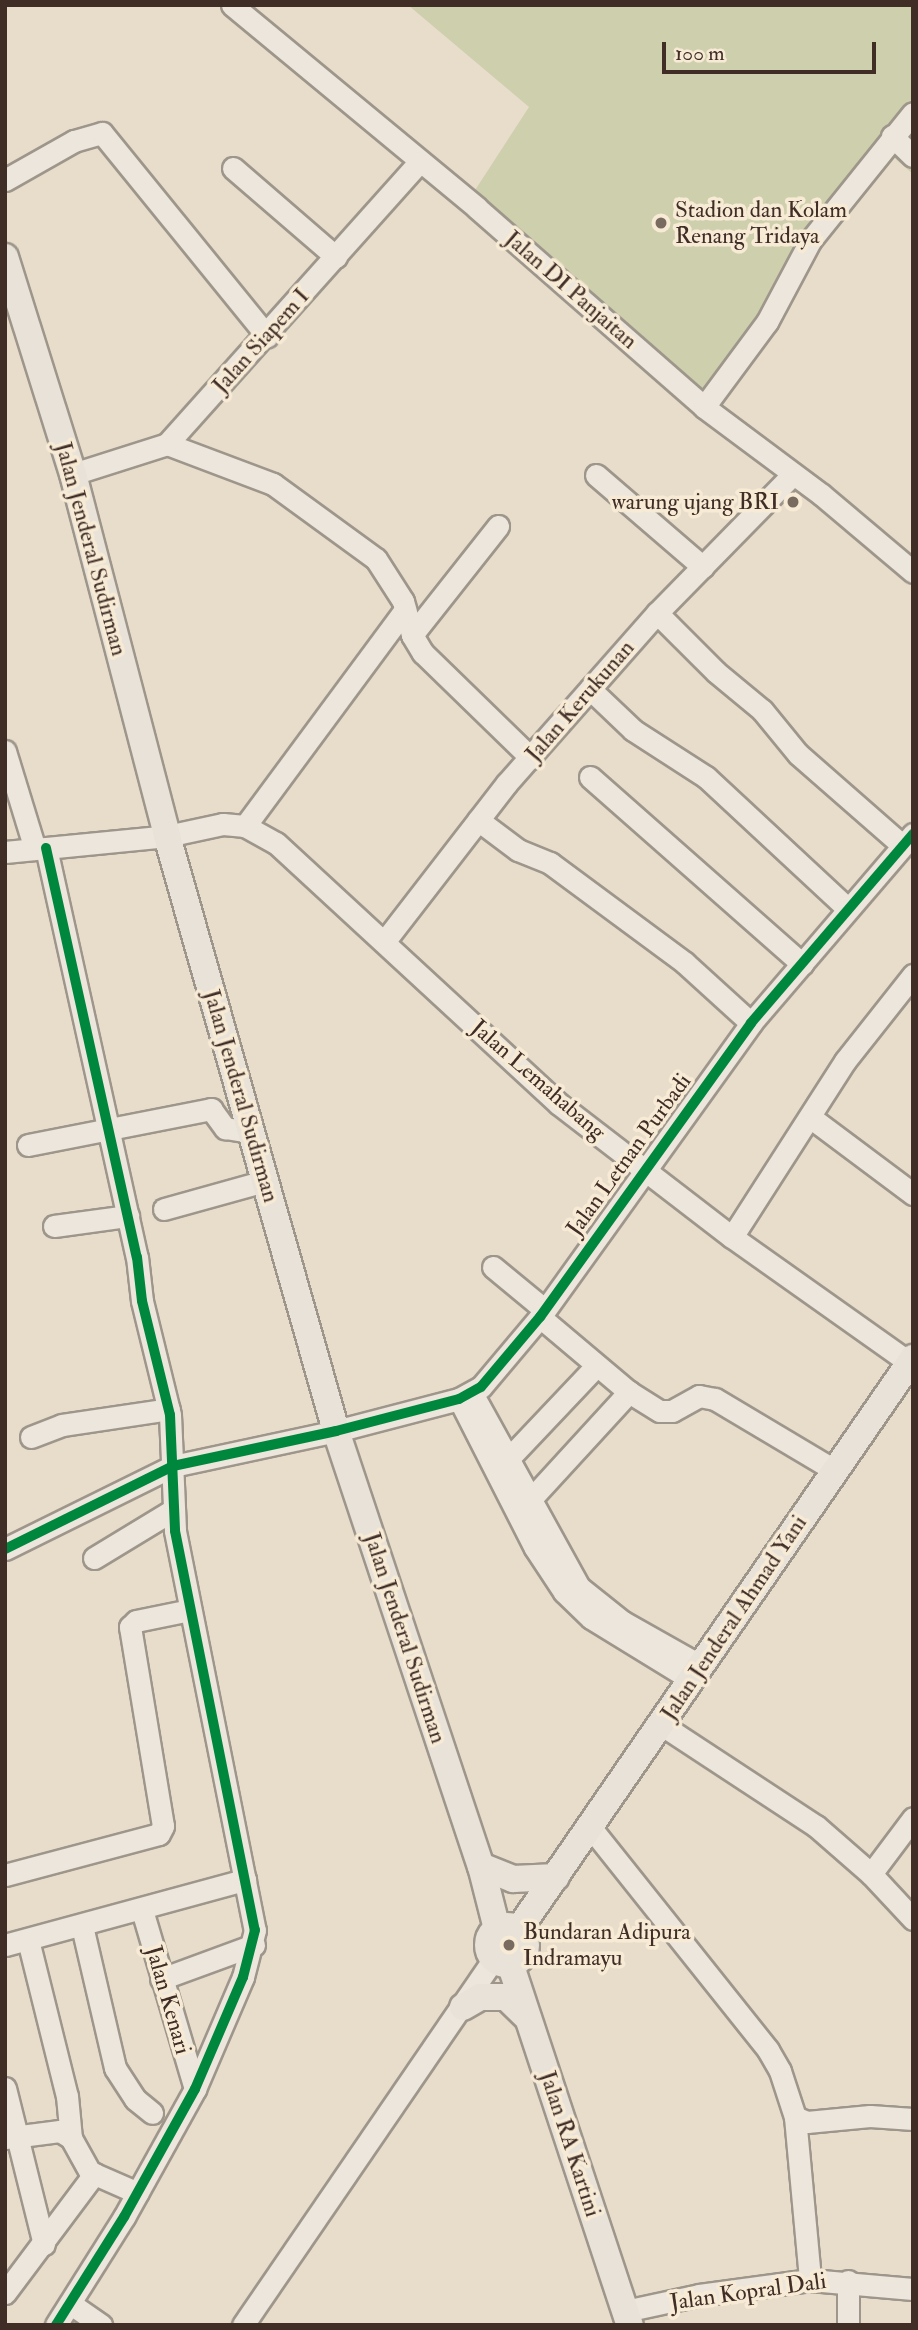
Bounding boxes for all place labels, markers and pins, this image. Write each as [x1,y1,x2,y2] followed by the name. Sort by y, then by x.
[675,196,847,250] place label: Stadion dan Kolam Renang Tridaya
[653,215,669,231] marker: Stadion dan Kolam Renang Tridaya
[612,488,779,516] place label: warung ujang BRI
[785,494,801,510] marker: warung ujang BRI
[523,1918,691,1972] place label: Bundaran Adipura Indramayu
[501,1937,517,1953] marker: Bundaran Adipura Indramayu

